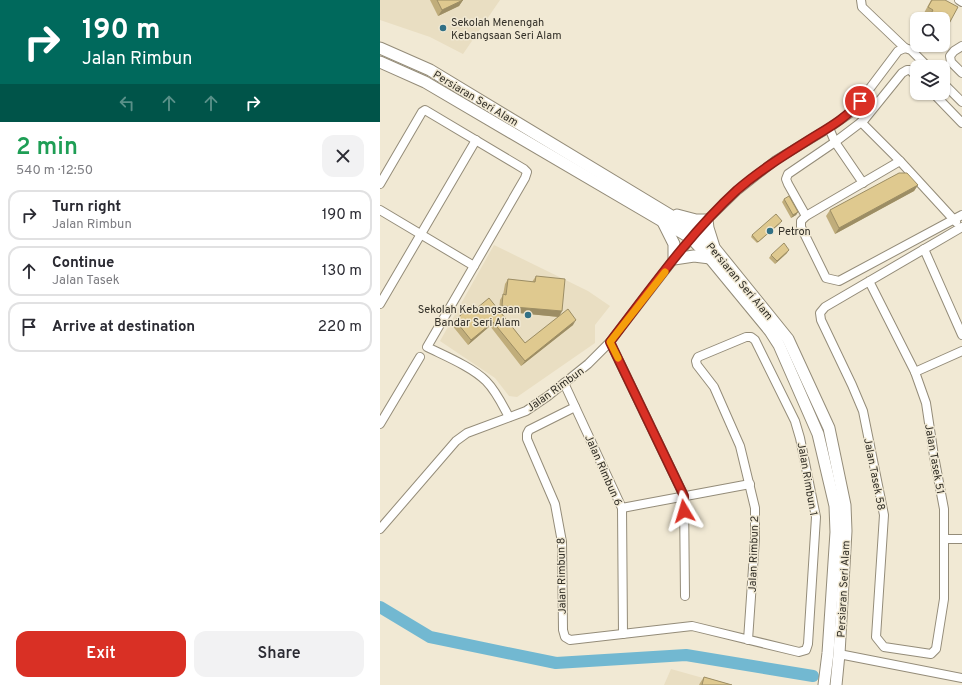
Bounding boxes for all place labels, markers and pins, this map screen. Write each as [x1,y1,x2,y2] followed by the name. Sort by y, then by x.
[451,16,562,43] place label: Sekolah Menengah Kebangsaan Seri Alam
[438,23,448,33] marker: Sekolah Menengah Kebangsaan Seri Alam
[843,84,877,118] pin
[778,225,811,239] place label: Petron
[765,226,775,236] marker: Petron
[418,303,520,330] place label: Sekolah Kebangsaan Bandar Seri Alam
[523,310,533,320] marker: Sekolah Kebangsaan Bandar Seri Alam

